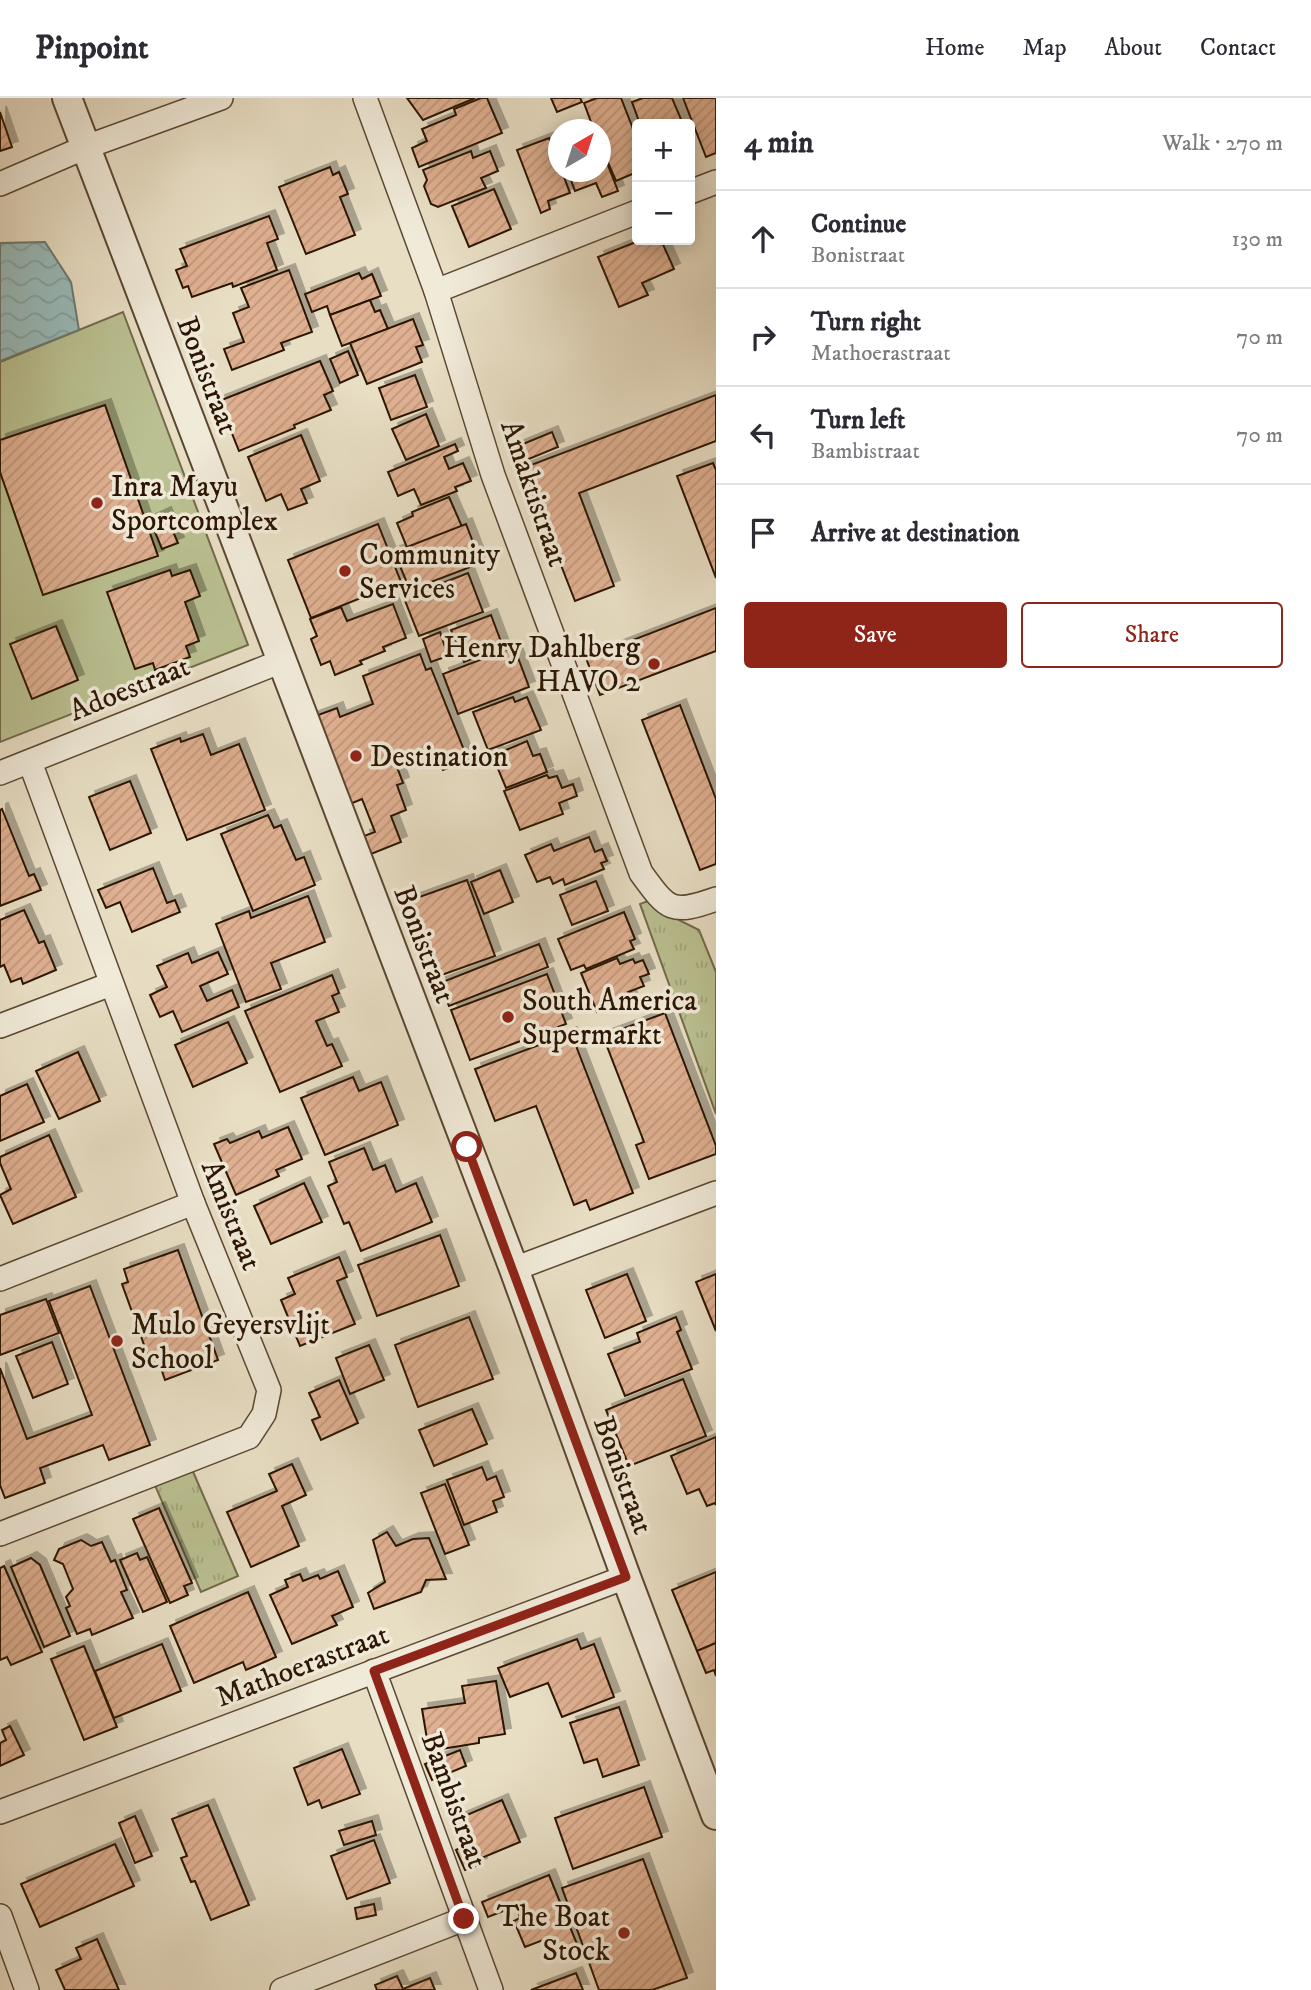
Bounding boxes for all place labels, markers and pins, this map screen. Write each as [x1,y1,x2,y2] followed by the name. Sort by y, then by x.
[111,469,278,540] place label: Inra Mayu Sportcomplex
[89,495,105,511] marker: Inra Mayu Sportcomplex
[359,537,501,608] place label: Community Services
[337,563,353,579] marker: Community Services
[443,630,640,701] place label: Henry Dahlberg HAVO 2
[646,656,662,672] marker: Henry Dahlberg HAVO 2
[370,739,508,776] place label: Destination
[348,748,364,764] marker: Destination
[522,983,697,1054] place label: South America Supermarkt
[500,1009,516,1025] marker: South America Supermarkt
[131,1307,330,1378] place label: Mulo Geyersvlijt School
[109,1333,125,1349] marker: Mulo Geyersvlijt School
[497,1899,610,1970] place label: The Boat Stock
[616,1925,632,1941] marker: The Boat Stock

